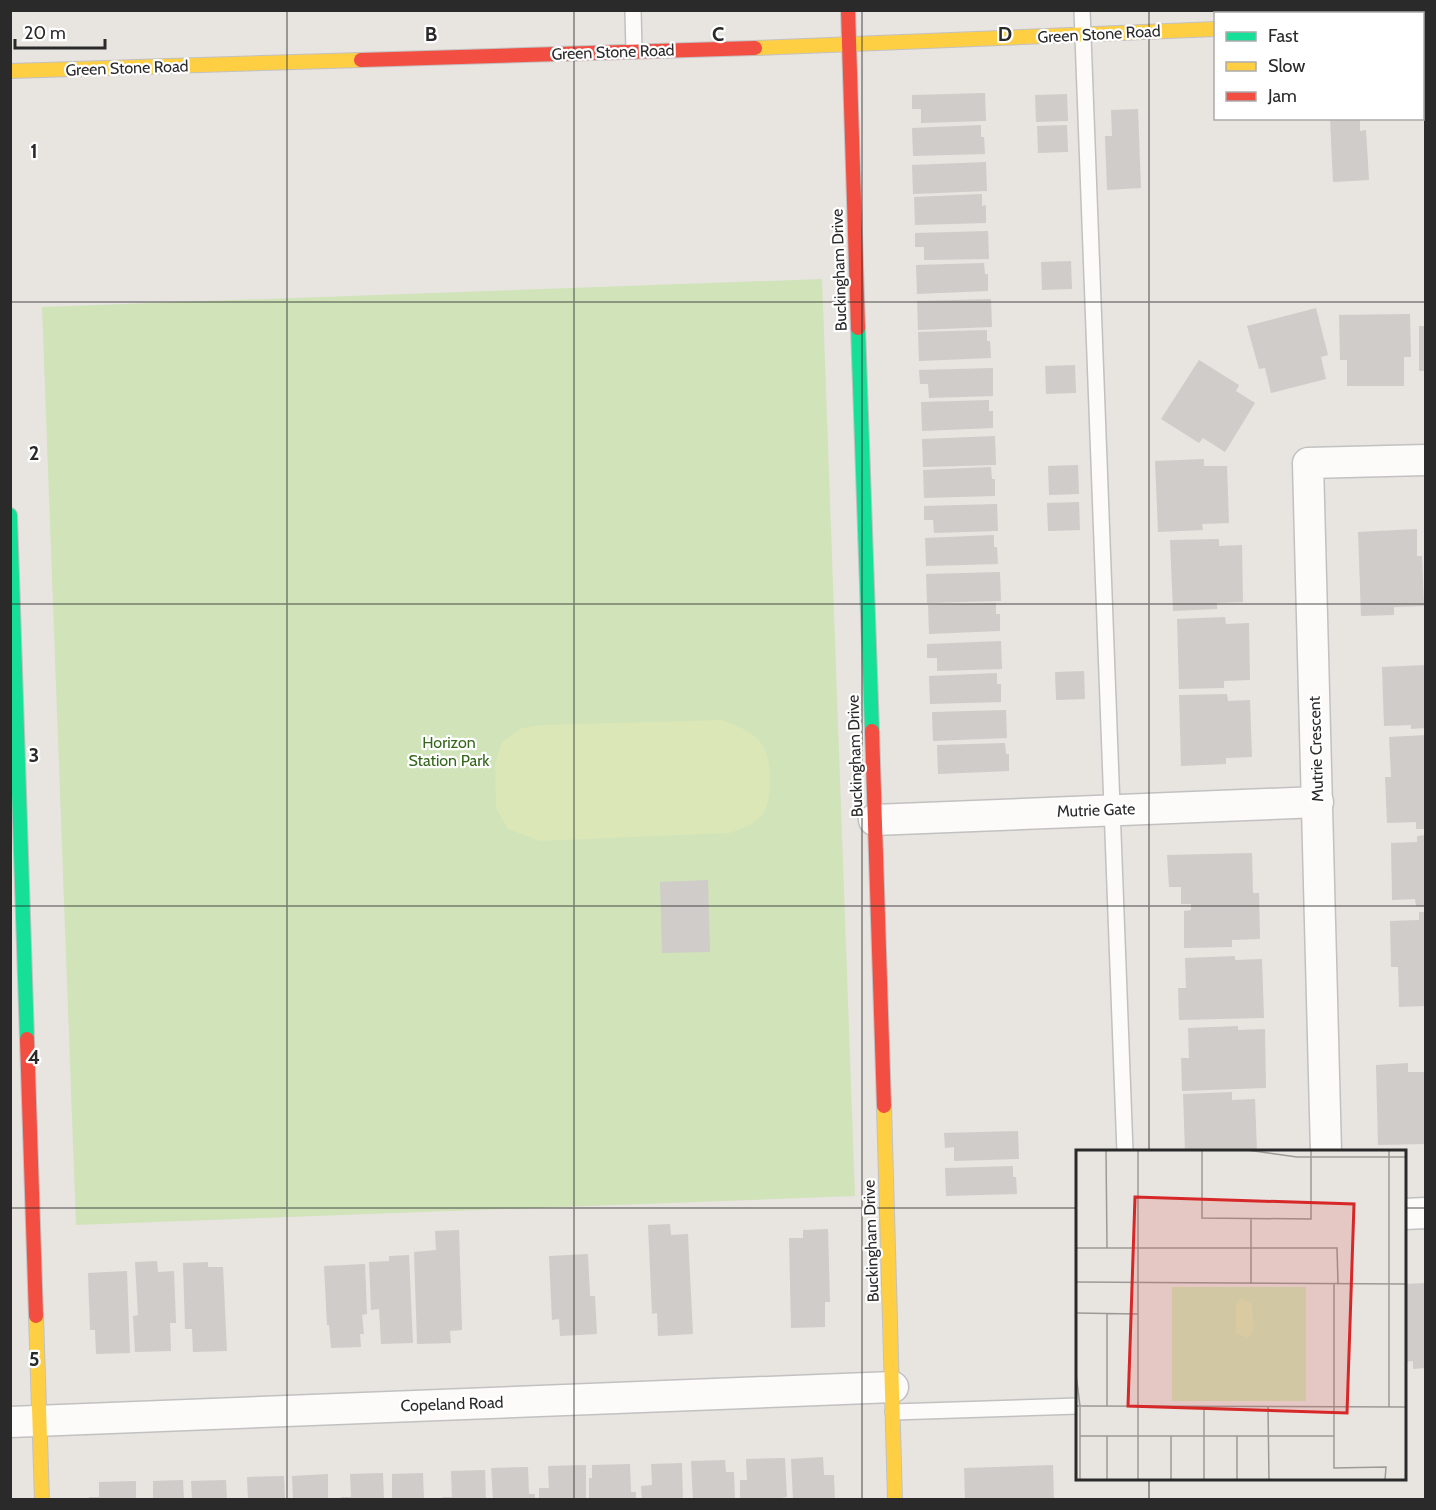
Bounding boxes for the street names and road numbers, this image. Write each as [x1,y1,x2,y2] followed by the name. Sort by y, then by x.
[1037,21,1161,47] street label: Green Stone Road
[551,40,675,64] street label: Green Stone Road
[65,56,189,80] street label: Green Stone Road
[827,208,851,332] street label: Buckingham Drive
[843,694,867,818] street label: Buckingham Drive
[1305,695,1327,802] street label: Mutrie Crescent
[1056,799,1136,821] street label: Mutrie Gate
[859,1179,883,1303] street label: Buckingham Drive
[400,1393,504,1415] street label: Copeland Road

